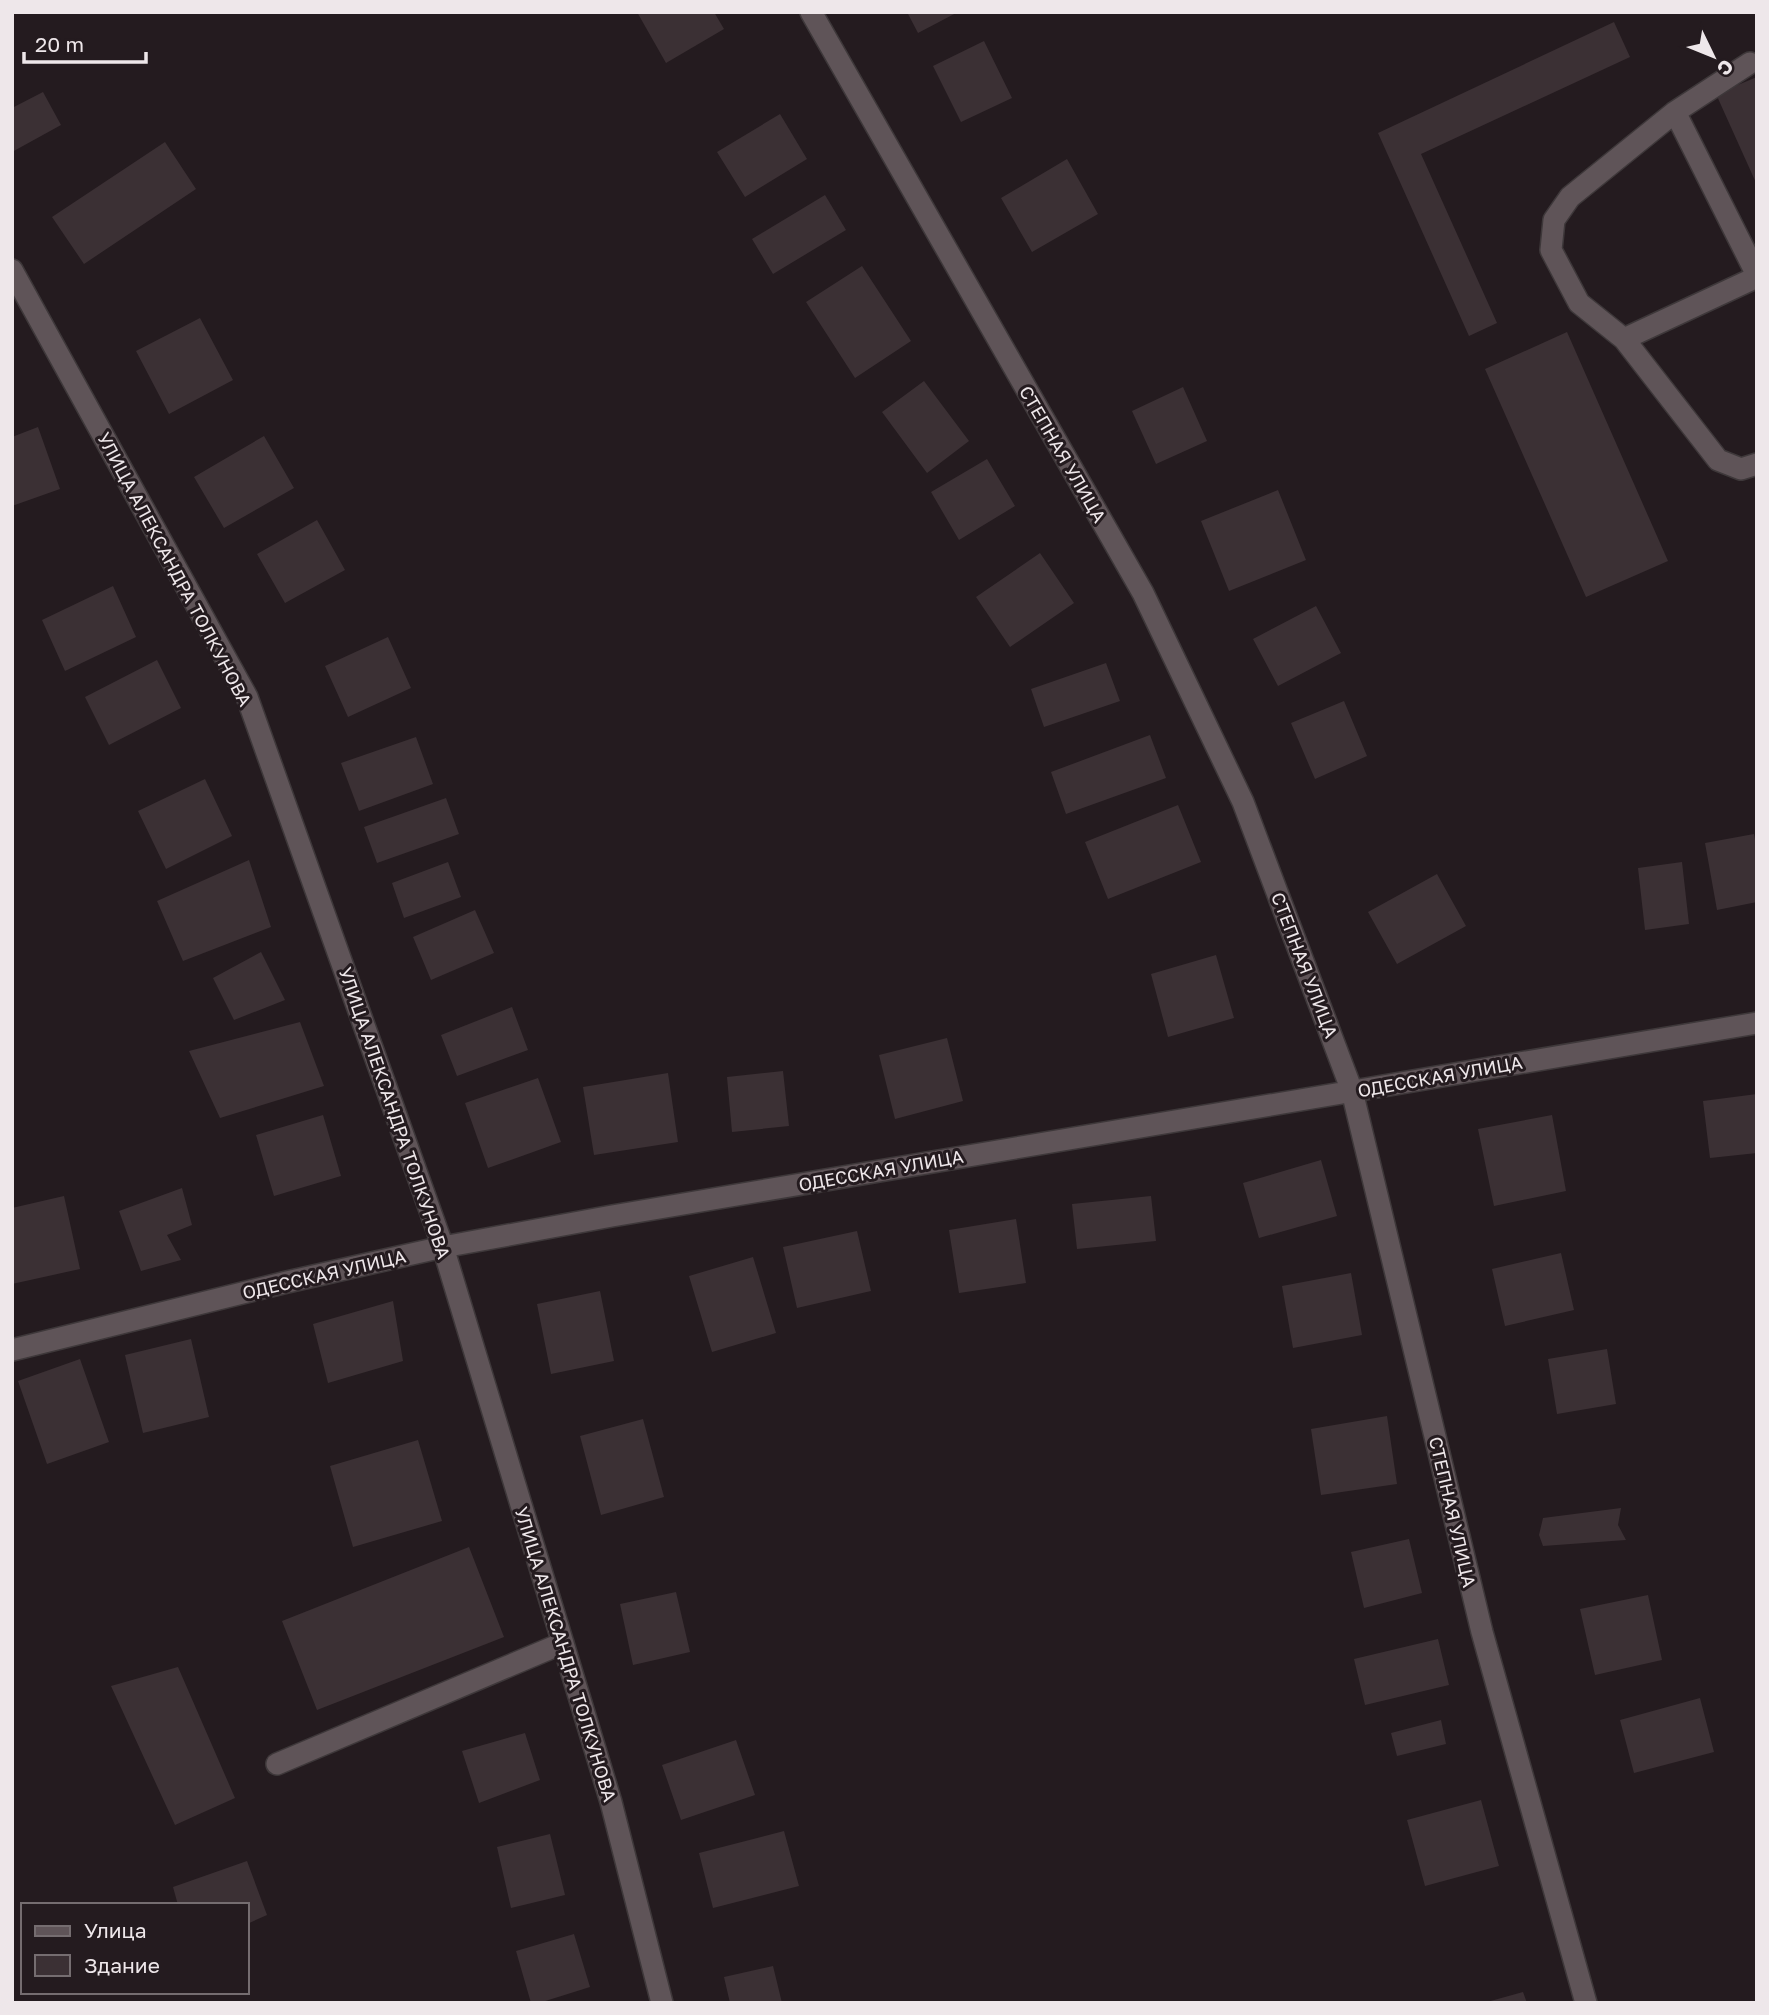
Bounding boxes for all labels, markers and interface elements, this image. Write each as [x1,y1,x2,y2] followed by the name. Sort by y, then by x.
[24,21,147,65] scale bar
[1678,21,1748,91] north arrow
[35,31,84,57] text: 20 m
[1713,55,1739,81] text: С
[1015,382,1111,526] street label: СТЕПНАЯ УЛИЦА
[93,428,257,710] street label: УЛИЦА АЛЕКСАНДРА ТОЛКУНОВА
[1267,889,1343,1041] street label: СТЕПНАЯ УЛИЦА
[335,964,455,1262] street label: УЛИЦА АЛЕКСАНДРА ТОЛКУНОВА
[1356,1051,1524,1101] street label: ОДЕССКАЯ УЛИЦА
[797,1145,965,1195] street label: ОДЕССКАЯ УЛИЦА
[240,1244,408,1304] street label: ОДЕССКАЯ УЛИЦА
[1425,1434,1481,1590] street label: СТЕПНАЯ УЛИЦА
[511,1504,621,1804] street label: УЛИЦА АЛЕКСАНДРА ТОЛКУНОВА
[21,1903,248,1994] legend
[84,1917,147,1943] text: Улица
[84,1952,160,1978] text: Здание

